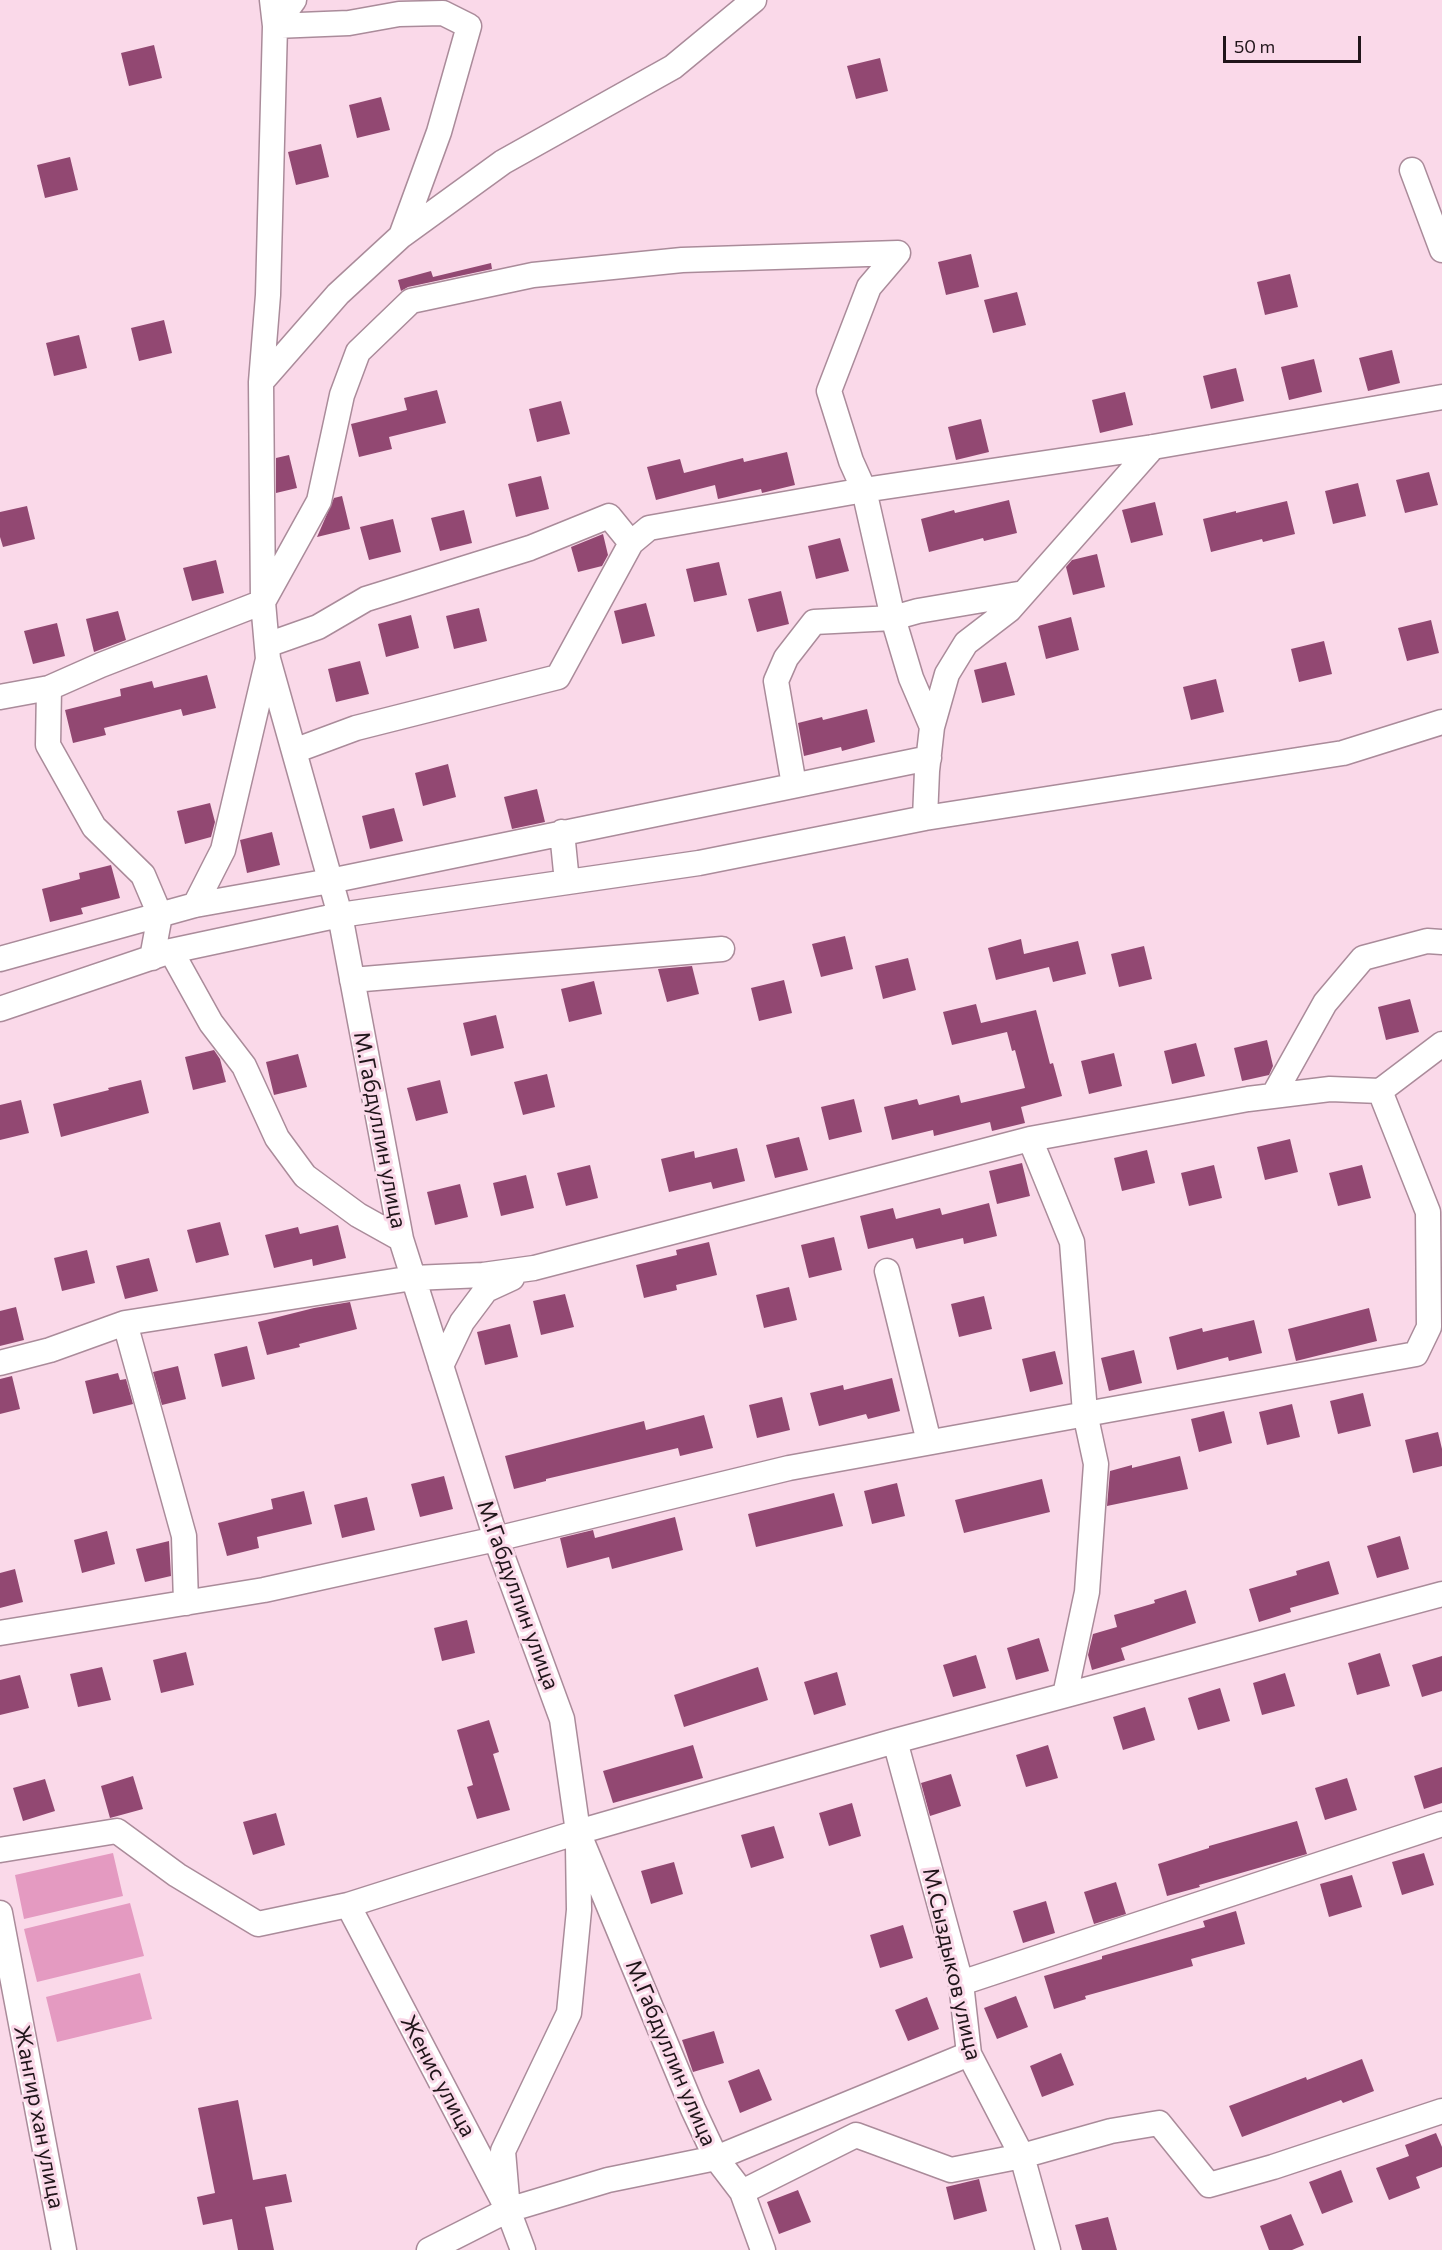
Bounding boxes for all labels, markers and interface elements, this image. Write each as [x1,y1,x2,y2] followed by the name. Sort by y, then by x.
[1226,24,1364,62] scale bar
[1234,35,1275,57] text: 50 m
[348,1029,412,1231] street label: М.Габдуллин улица
[471,1497,565,1693] street label: М.Габдуллин улица
[917,1865,987,2063] street label: М.Сыздыков улица
[620,1956,722,2150] street label: М.Габдуллин улица
[395,2011,481,2141] street label: Женис улица
[8,2023,70,2211] street label: Жангир хан улица

